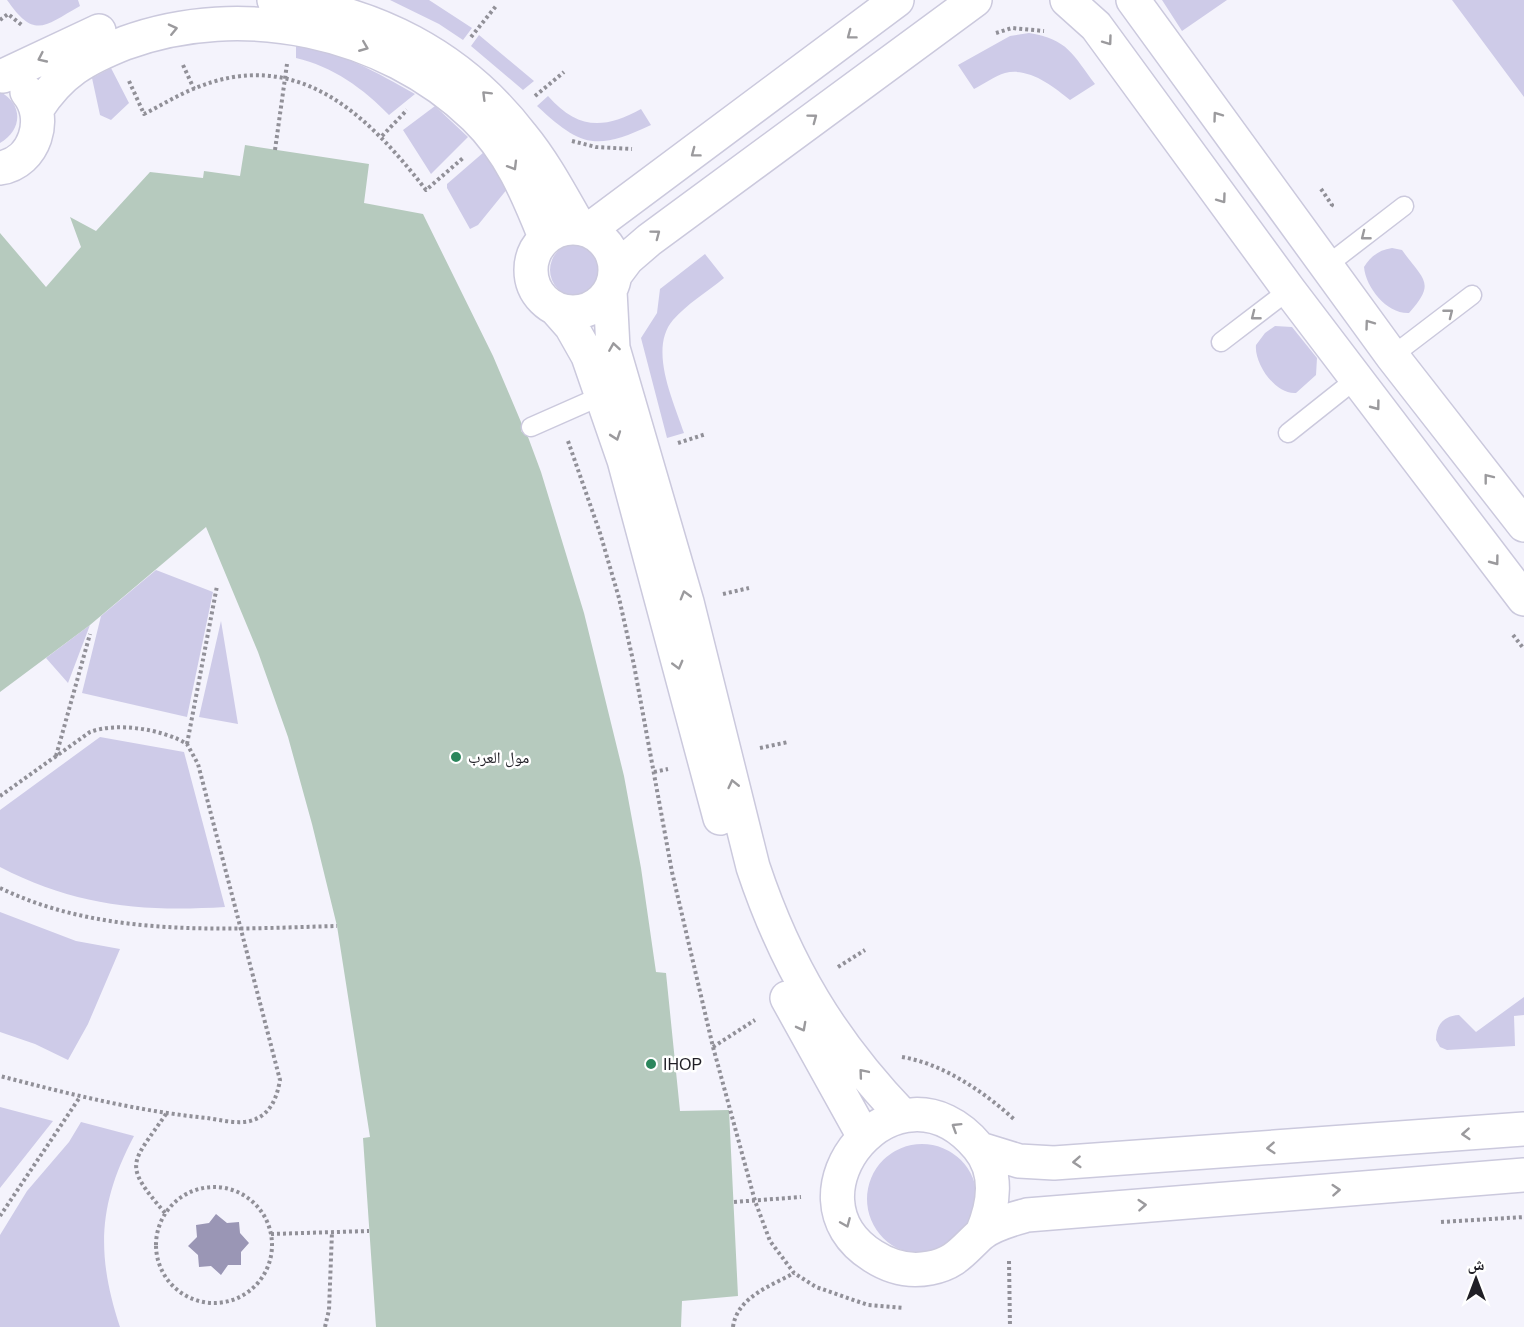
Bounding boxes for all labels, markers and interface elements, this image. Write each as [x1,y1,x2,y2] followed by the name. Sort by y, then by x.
[168,23,178,36] one-way arrow
[846,28,857,39] one-way arrow
[1100,35,1111,46] one-way arrow
[358,40,369,52] one-way arrow
[38,50,49,62] one-way arrow
[482,92,493,102] one-way arrow
[1213,111,1224,122] one-way arrow
[807,115,818,126] one-way arrow
[691,145,702,156] one-way arrow
[506,160,518,170] one-way arrow
[1215,192,1226,203] one-way arrow
[1361,228,1372,239] one-way arrow
[650,231,661,242] one-way arrow
[1251,309,1262,320] one-way arrow
[1442,309,1453,320] one-way arrow
[1365,320,1376,331] one-way arrow
[608,343,620,352] one-way arrow
[1369,399,1380,410] one-way arrow
[608,430,621,441] one-way arrow
[1485,474,1496,485] one-way arrow
[1487,554,1498,565] one-way arrow
[680,590,692,601] one-way arrow
[671,659,683,670] one-way arrow
[468,749,529,768] place label: مول العرب
[449,750,463,764] marker: مول العرب
[728,779,741,789] one-way arrow
[795,1021,806,1031] one-way arrow
[663,1056,702,1073] place label: IHOP
[644,1057,658,1071] marker: IHOP
[860,1069,871,1080] one-way arrow
[951,1123,962,1134] one-way arrow
[1461,1127,1470,1140] one-way arrow
[1267,1141,1276,1154] one-way arrow
[1072,1155,1081,1168] one-way arrow
[1332,1183,1341,1196] one-way arrow
[1137,1199,1146,1212] one-way arrow
[839,1217,851,1228] one-way arrow
[1446,1249,1506,1309] north arrow
[1468,1256,1485,1274] text: ش

